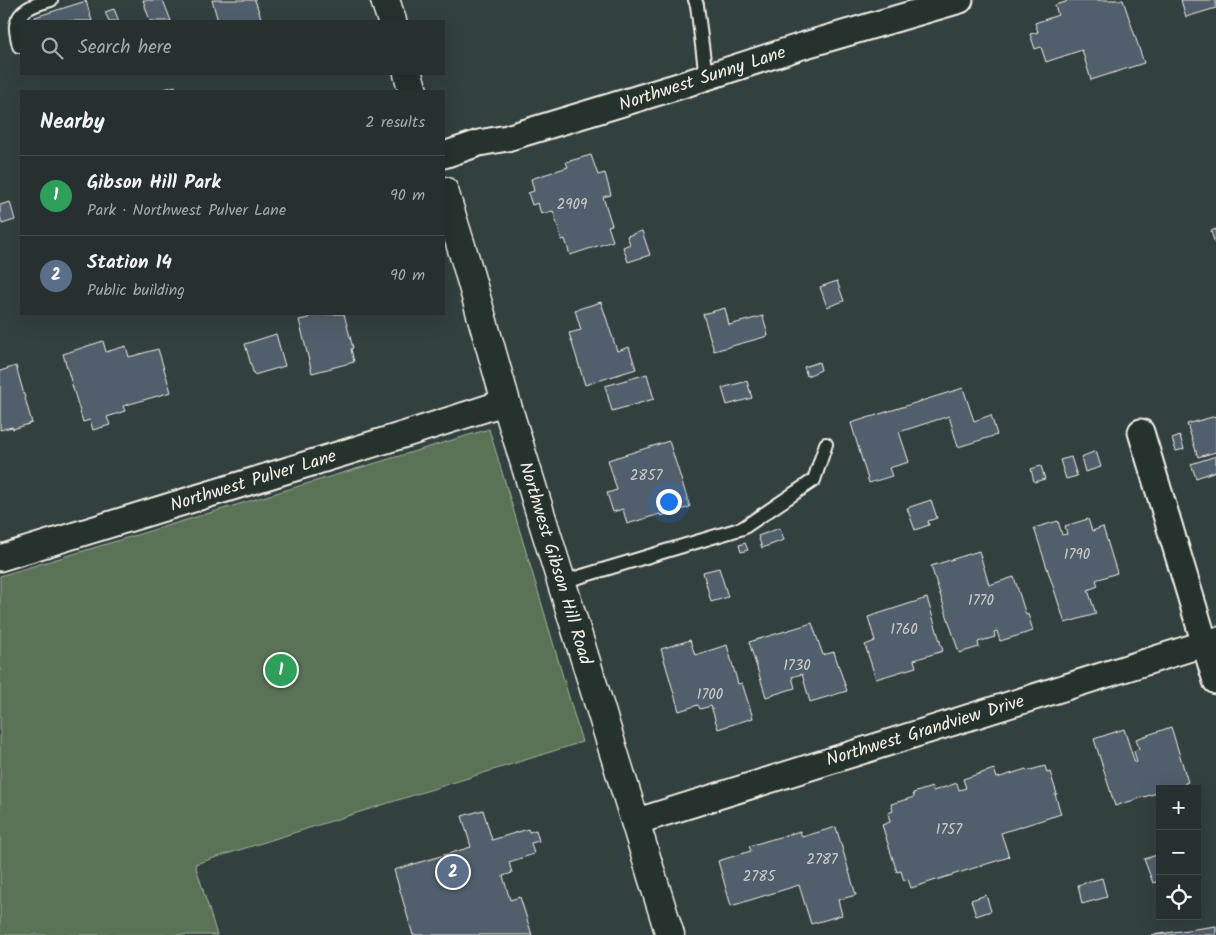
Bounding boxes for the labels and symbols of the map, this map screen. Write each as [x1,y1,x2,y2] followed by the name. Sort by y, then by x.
[615,39,790,120] street label: Northwest Sunny Lane
[557,193,588,217] house number: 2909
[167,442,340,521] street label: Northwest Pulver Lane
[510,458,600,669] street label: Northwest Gibson Hill Road
[630,464,663,488] house number: 2857
[656,489,682,515] your location
[1064,543,1091,567] house number: 1790
[968,589,995,613] house number: 1770
[890,618,918,642] house number: 1760
[265,651,297,689] pin: 1
[783,654,811,678] house number: 1730
[697,683,724,707] house number: 1700
[823,687,1028,775] street label: Northwest Grandview Drive
[936,818,963,842] house number: 1757
[806,848,839,872] house number: 2787
[437,853,469,891] pin: 2
[743,865,776,889] house number: 2785

